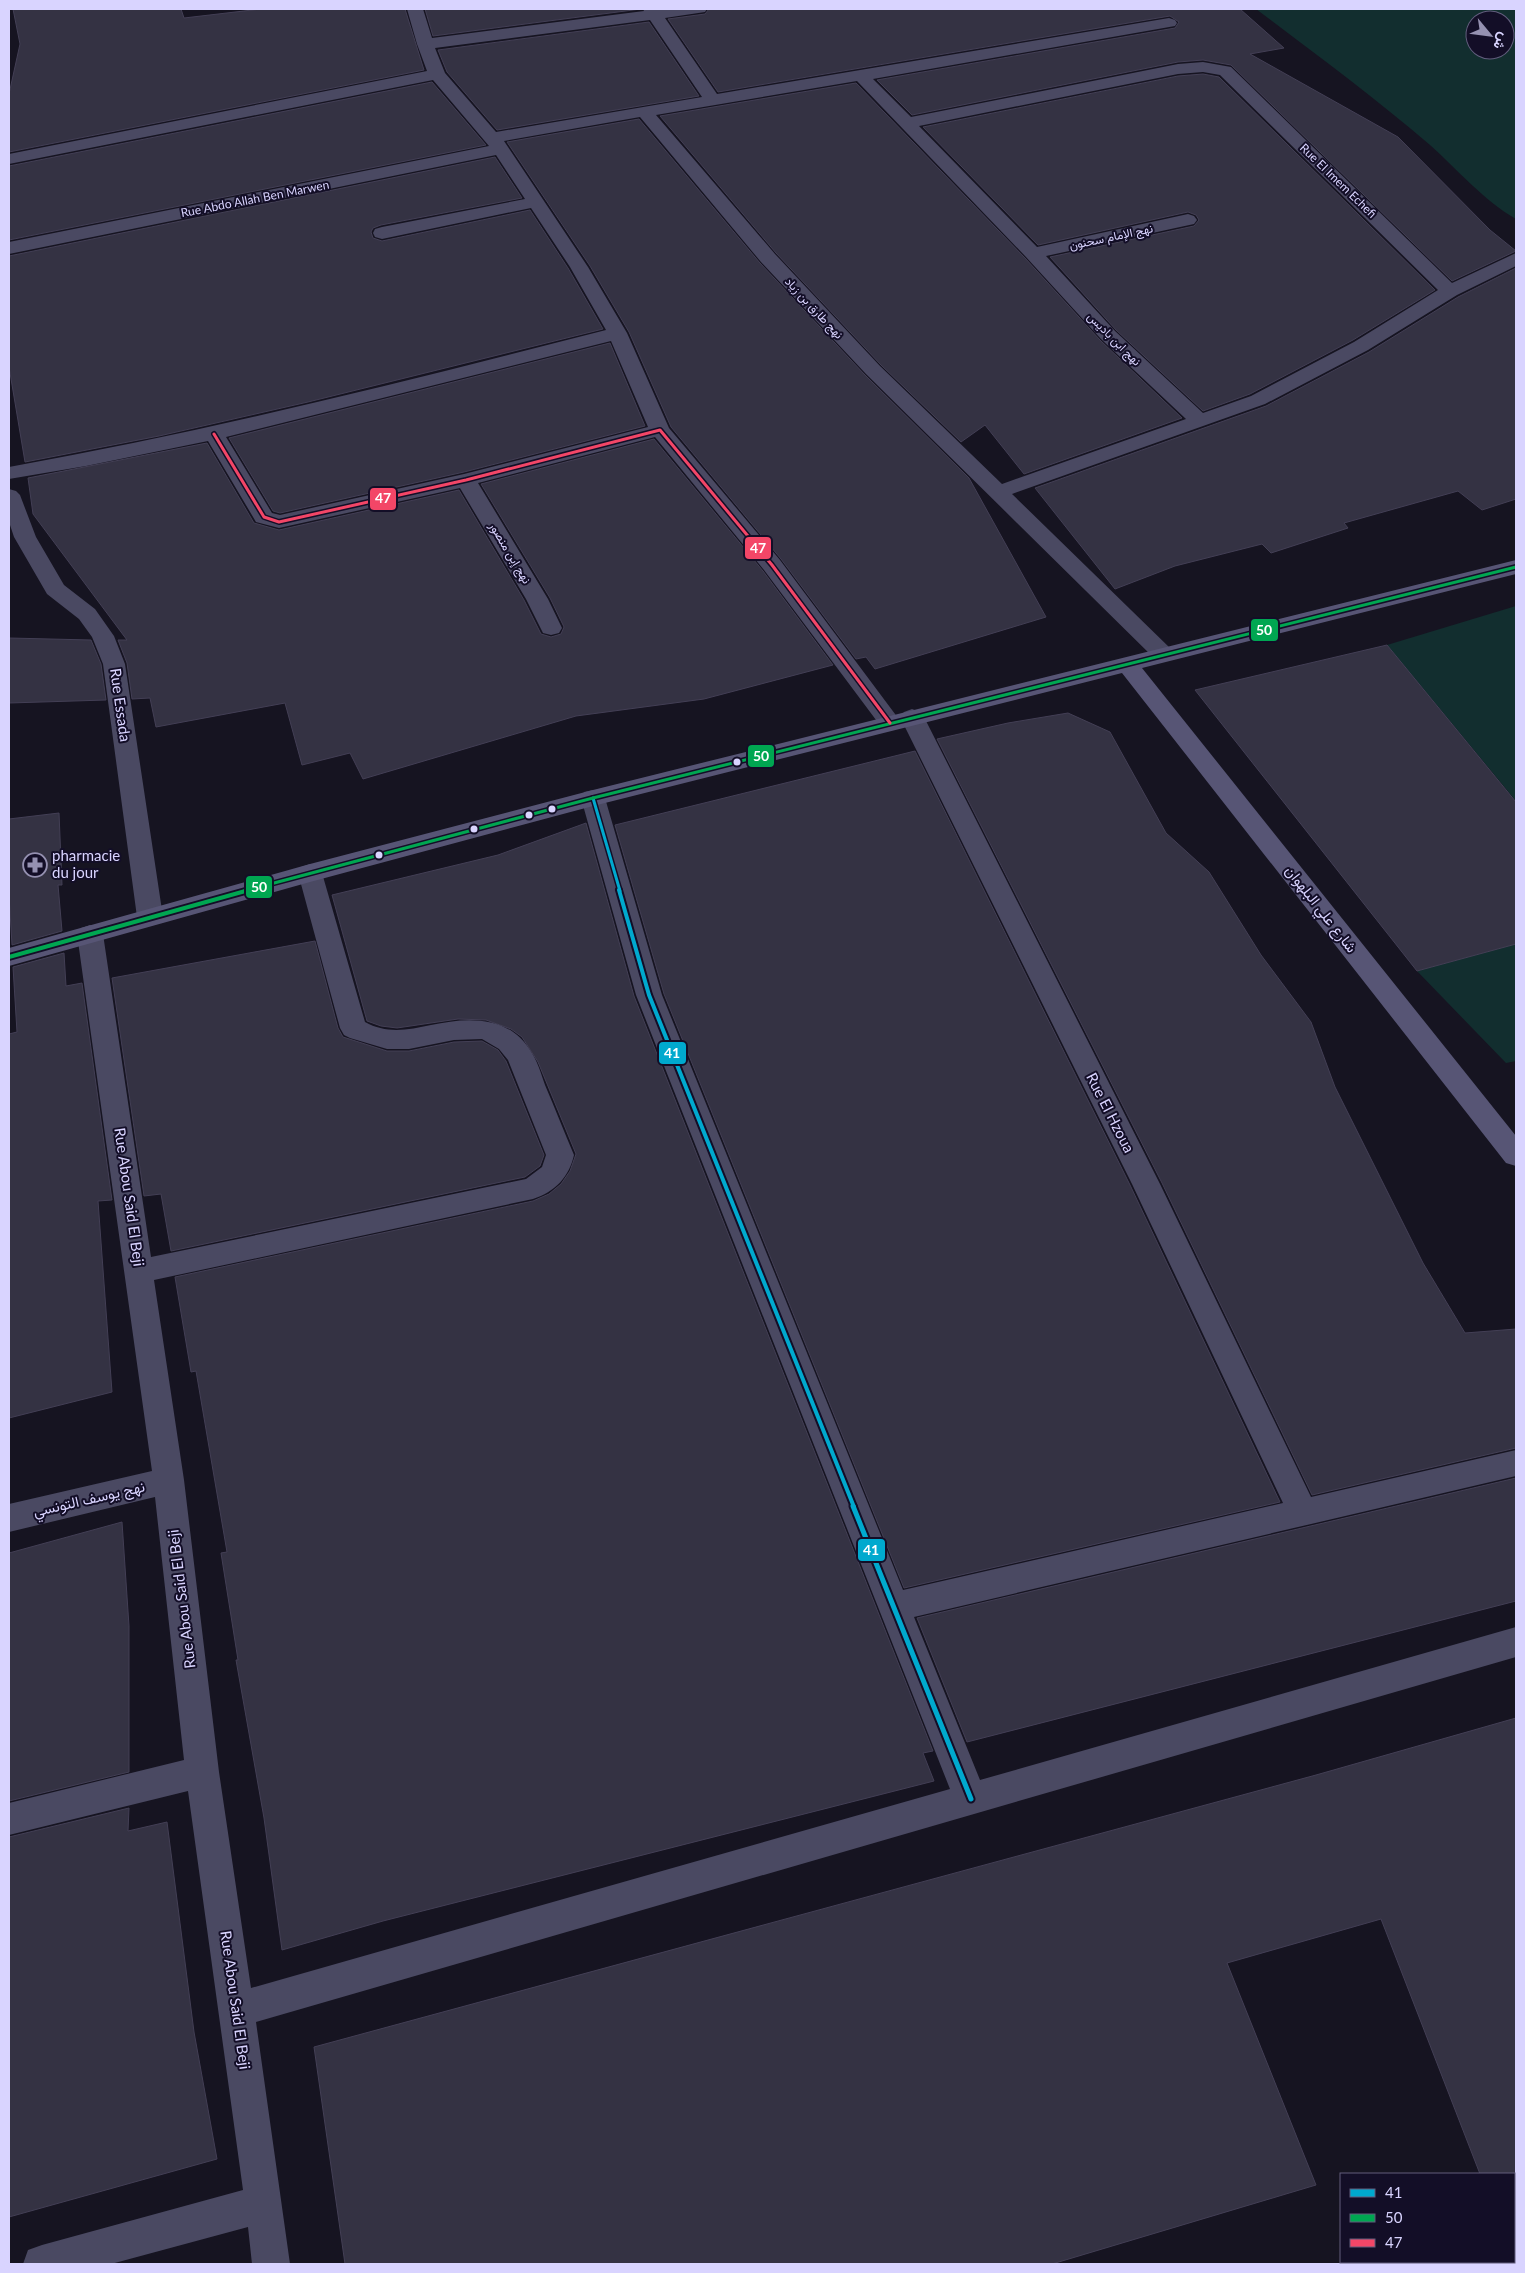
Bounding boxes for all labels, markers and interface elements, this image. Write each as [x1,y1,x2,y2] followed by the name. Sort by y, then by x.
[1465,10,1515,60] north arrow
[1489,30,1513,53] text: ش
[1297,140,1380,221] street label: Rue El Imem Echefi
[179,177,330,220] street label: Rue Abdo Allah Ben Marwen
[1068,220,1155,255] street label: نهج الإمام سحنون
[781,274,847,343] street label: نهج طارق بن زياد
[1083,309,1144,370] street label: نهج ابن باديس
[369,487,397,511] line badge: 47
[375,489,391,506] text: 47
[484,518,535,587] street label: نهج إبن منصور
[744,536,772,560] line badge: 47
[750,539,766,556] text: 47
[1250,618,1279,642] line badge: 50
[1256,621,1272,638] text: 50
[107,667,135,743] street label: Rue Essada
[747,744,775,768] line badge: 50
[753,747,769,764] text: 50
[732,757,742,767] unlabelled marker
[547,804,557,814] unlabelled marker
[524,810,534,820] unlabelled marker
[469,824,479,834] unlabelled marker
[52,846,120,881] place label: pharmacie du jour
[374,850,384,860] unlabelled marker
[22,852,48,878] pharmacy icon: pharmacie du jour
[1278,861,1362,959] street label: شارع علي البلهوان
[245,875,273,899] line badge: 50
[251,878,267,895] text: 50
[658,1041,687,1065] line badge: 41
[664,1044,680,1061] text: 41
[1083,1070,1139,1156] street label: Rue El Hzoua
[111,1126,149,1267] street label: Rue Abou Said El Beji
[31,1476,148,1525] street label: نهج يوسف التونسي
[164,1529,198,1670] street label: Rue Abou Said El Beji
[857,1538,886,1562] line badge: 41
[863,1541,879,1558] text: 41
[217,1929,255,2070] street label: Rue Abou Said El Beji
[1340,2173,1515,2263] legend
[1385,2183,1402,2201] text: 41
[1385,2208,1403,2226] text: 50
[1385,2233,1403,2251] text: 47

